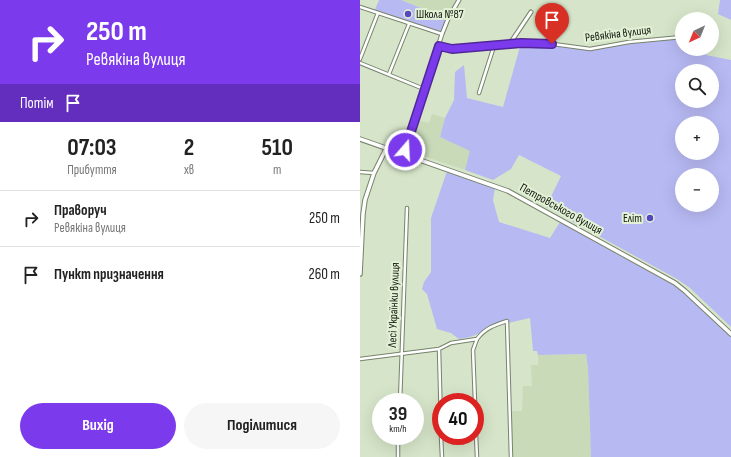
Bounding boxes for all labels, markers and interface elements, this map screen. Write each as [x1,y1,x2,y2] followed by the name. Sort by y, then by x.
[535,3,569,44] pin
[416,7,464,22] place label: Школа №87
[403,9,413,19] marker: Школа №87
[541,9,563,31] icon: arrive
[675,12,719,56] north arrow
[675,12,719,212] map controls
[86,15,147,48] text: 250 m
[20,16,72,68] icon: right
[584,22,652,45] street label: Ревякіна вулиця
[86,49,186,70] text: Ревякіна вулиця
[675,64,719,108] button: search
[62,92,84,114] icon: arrive
[20,94,54,113] text: Потім
[675,116,719,160] button: +
[384,129,426,171] position arrow
[67,133,117,162] text: 07:03
[184,133,194,162] text: 2
[261,133,293,162] text: 510
[67,162,117,178] text: Прибуття
[184,162,194,178] text: хв
[273,162,281,178] text: m
[675,168,719,212] button: −
[517,180,605,238] street label: Петровського вулиця
[54,201,107,220] text: Праворуч
[20,208,42,230] icon: right
[309,209,340,228] text: 250 m
[623,211,642,226] place label: Еліт
[645,213,655,223] marker: Еліт
[54,220,126,236] text: Ревякіна вулиця
[385,262,403,349] street label: Лесі Українки вулиця
[20,264,42,286] icon: arrive
[54,265,164,284] text: Пункт призначення
[309,265,340,284] text: 260 m
[432,393,484,445] speed limit sign: 40
[389,402,407,426] text: 39
[20,403,176,449] button: Вихід
[184,403,340,449] button: Поділитися
[389,423,407,435] text: km/h

